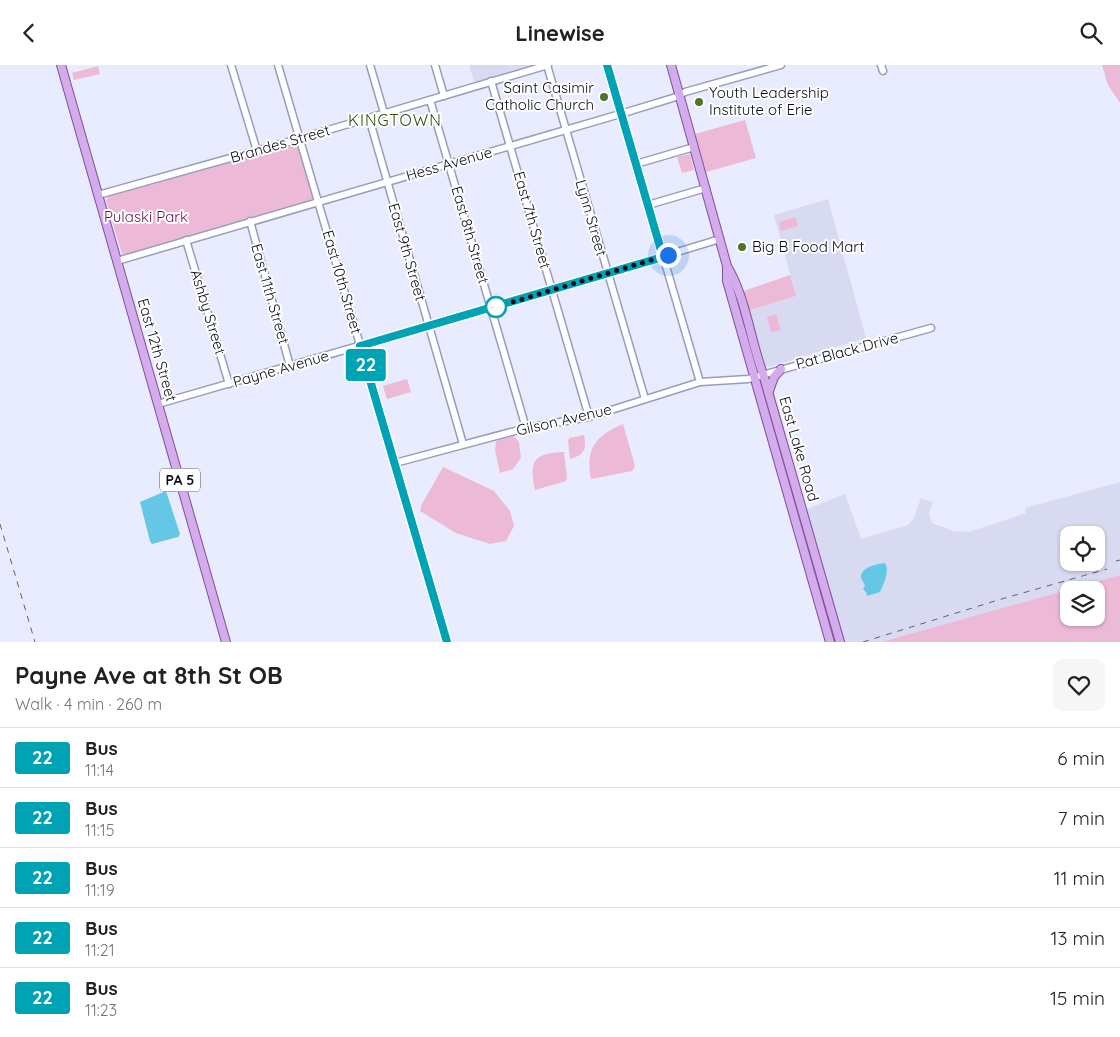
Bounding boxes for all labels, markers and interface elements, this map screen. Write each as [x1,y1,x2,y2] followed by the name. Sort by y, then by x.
[15,19,43,47] icon: back
[515,19,605,47] text: Linewise
[1077,19,1105,47] icon: search
[485,78,594,114] place label: Saint Casimir Catholic Church
[709,83,829,119] place label: Youth Leadership Institute of Erie
[598,91,610,103] marker: Saint Casimir Catholic Church
[693,96,705,108] marker: Youth Leadership Institute of Erie
[348,110,442,130] district label: KINGTOWN
[228,120,332,167] street label: Brandes Street
[404,142,494,185] street label: Hess Avenue
[510,169,555,271] street label: East 7th Street
[572,177,611,258] street label: Lynn Street
[447,184,493,286] street label: East 8th Street
[384,201,431,303] street label: East 9th Street
[104,207,188,226] park label: Pulaski Park
[319,228,366,336] street label: East 10th Street
[752,237,864,256] place label: Big B Food Mart
[247,241,294,346] street label: East 11th Street
[736,241,748,253] marker: Big B Food Mart
[656,243,681,268] your location
[187,267,230,357] street label: Ashby Street
[134,296,181,404] street label: East 12th Street
[485,296,507,318] unlabelled marker
[794,328,900,373] street label: Pat Black Drive
[231,346,331,391] street label: Payne Avenue
[344,349,388,381] line badge: 22
[356,353,376,376] text: 22
[775,394,824,504] street label: East Lake Road
[514,399,613,440] street label: Gilson Avenue
[160,469,200,491] road number: PA 5
[1060,526,1105,626] map controls
[1060,526,1105,571] button: locate
[1060,581,1105,626] button: layers
[1053,659,1105,711] button: heart
[15,660,283,690] text: Payne Ave at 8th St OB
[15,694,162,714] text: Walk · 4 min · 260 m
[85,736,118,760] text: Bus
[32,746,53,769] text: 22
[1057,746,1105,770] text: 6 min
[85,760,114,780] text: 11:14
[85,796,118,820] text: Bus
[32,806,53,829] text: 22
[1058,806,1105,830] text: 7 min
[85,820,114,840] text: 11:15
[85,856,118,880] text: Bus
[32,866,53,889] text: 22
[1053,866,1105,890] text: 11 min
[85,880,115,900] text: 11:19
[85,916,118,940] text: Bus
[32,926,53,949] text: 22
[1050,926,1105,950] text: 13 min
[85,940,115,960] text: 11:21
[85,976,118,1000] text: Bus
[32,986,53,1009] text: 22
[1050,986,1105,1010] text: 15 min
[85,1000,117,1020] text: 11:23

